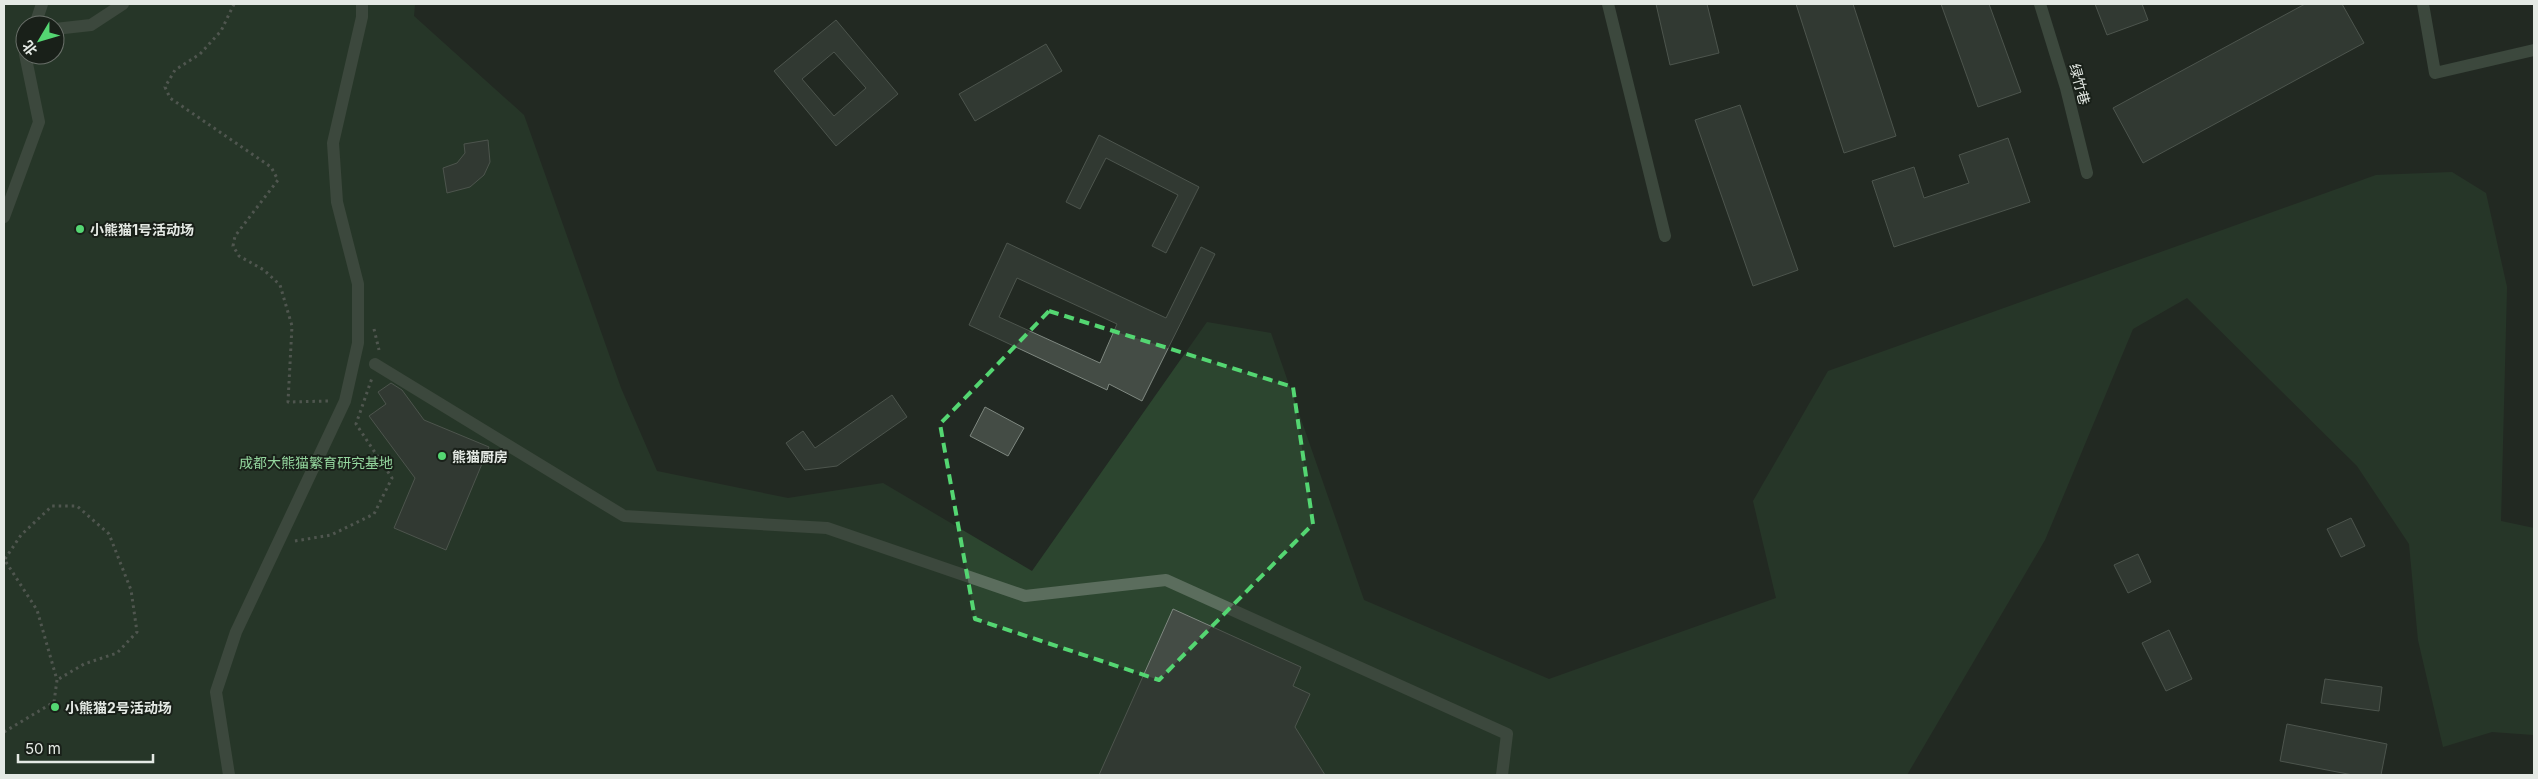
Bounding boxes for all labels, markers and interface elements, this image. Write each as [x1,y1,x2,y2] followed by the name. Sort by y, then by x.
[15,15,65,65] north arrow
[18,38,40,59] text: 北
[2066,62,2094,106] street label: 绿竹巷
[90,221,194,238] place label: 小熊猫1号活动场
[74,223,86,235] marker: 小熊猫1号活动场
[452,448,508,465] place label: 熊猫厨房
[436,450,448,462] marker: 熊猫厨房
[239,454,393,471] park label: 成都大熊猫繁育研究基地
[65,699,172,716] place label: 小熊猫2号活动场
[49,701,61,713] marker: 小熊猫2号活动场
[18,732,152,764] scale bar
[25,739,61,758] text: 50 m

